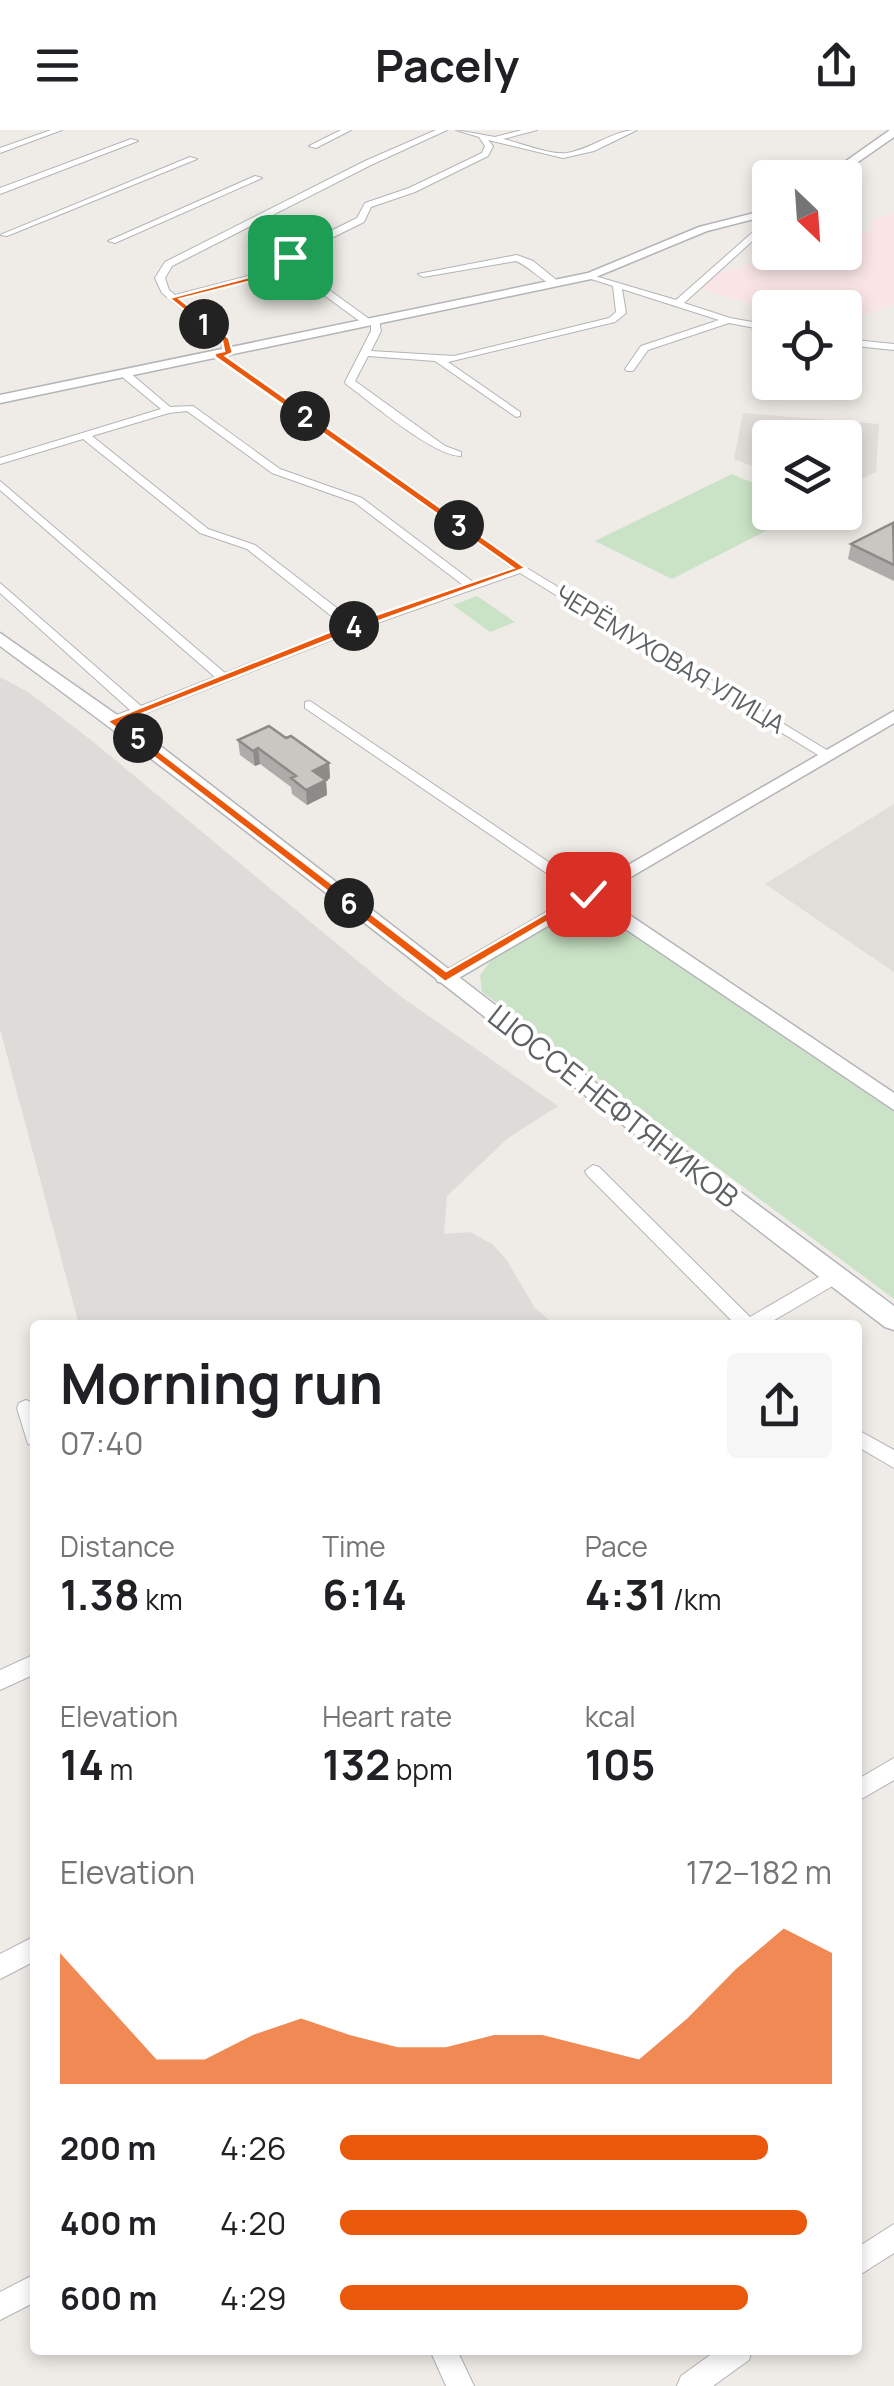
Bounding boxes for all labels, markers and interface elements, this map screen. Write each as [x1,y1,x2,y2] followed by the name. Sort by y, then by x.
[375,34,519,96] text: Pacely
[30,38,85,93] icon: menu
[809,38,864,93] icon: share
[752,160,862,270] north arrow
[752,160,862,530] map controls
[248,215,333,300] pin
[263,230,318,285] icon: arrive
[752,290,862,400] button: locate
[179,299,229,349] pin: 1
[198,305,210,343] text: 1
[280,391,330,441] pin: 2
[297,397,313,435] text: 2
[752,420,862,530] button: layers
[434,500,484,550] pin: 3
[451,506,467,544] text: 3
[549,576,792,741] street label: ЧЕРЁМУХОВАЯ УЛИЦА
[329,601,379,651] pin: 4
[345,607,363,645] text: 4
[113,713,163,763] pin: 5
[130,719,146,757] text: 5
[546,852,631,937] pin
[561,867,616,922] icon: check
[324,878,374,928] pin: 6
[340,884,358,922] text: 6
[480,995,748,1217] street label: ШОССЕ НЕФТЯНИКОВ
[60,1345,383,1421] text: Morning run
[727,1353,832,1458] button: share
[60,1421,144,1465] text: 07:40
[60,1527,175,1565] text: Distance
[322,1527,386,1565] text: Time
[585,1527,648,1565] text: Pace
[60,1565,140,1623] text: 1.38
[322,1565,407,1623] text: 6:14
[585,1565,667,1623] text: 4:31
[140,1580,183,1618] text: km
[667,1580,722,1618] text: /km
[60,1697,178,1735] text: Elevation
[322,1697,452,1735] text: Heart rate
[585,1697,636,1735] text: kcal
[60,1735,104,1793] text: 14
[322,1735,390,1793] text: 132
[585,1735,655,1793] text: 105
[104,1750,133,1788] text: m
[390,1750,453,1788] text: bpm
[60,1850,195,1894] text: Elevation
[686,1850,832,1894] text: 172–182 m
[60,2126,156,2170] text: 200 m
[220,2126,287,2170] text: 4:26
[60,2201,157,2245] text: 400 m
[220,2201,286,2245] text: 4:20
[60,2276,157,2320] text: 600 m
[220,2276,287,2320] text: 4:29

